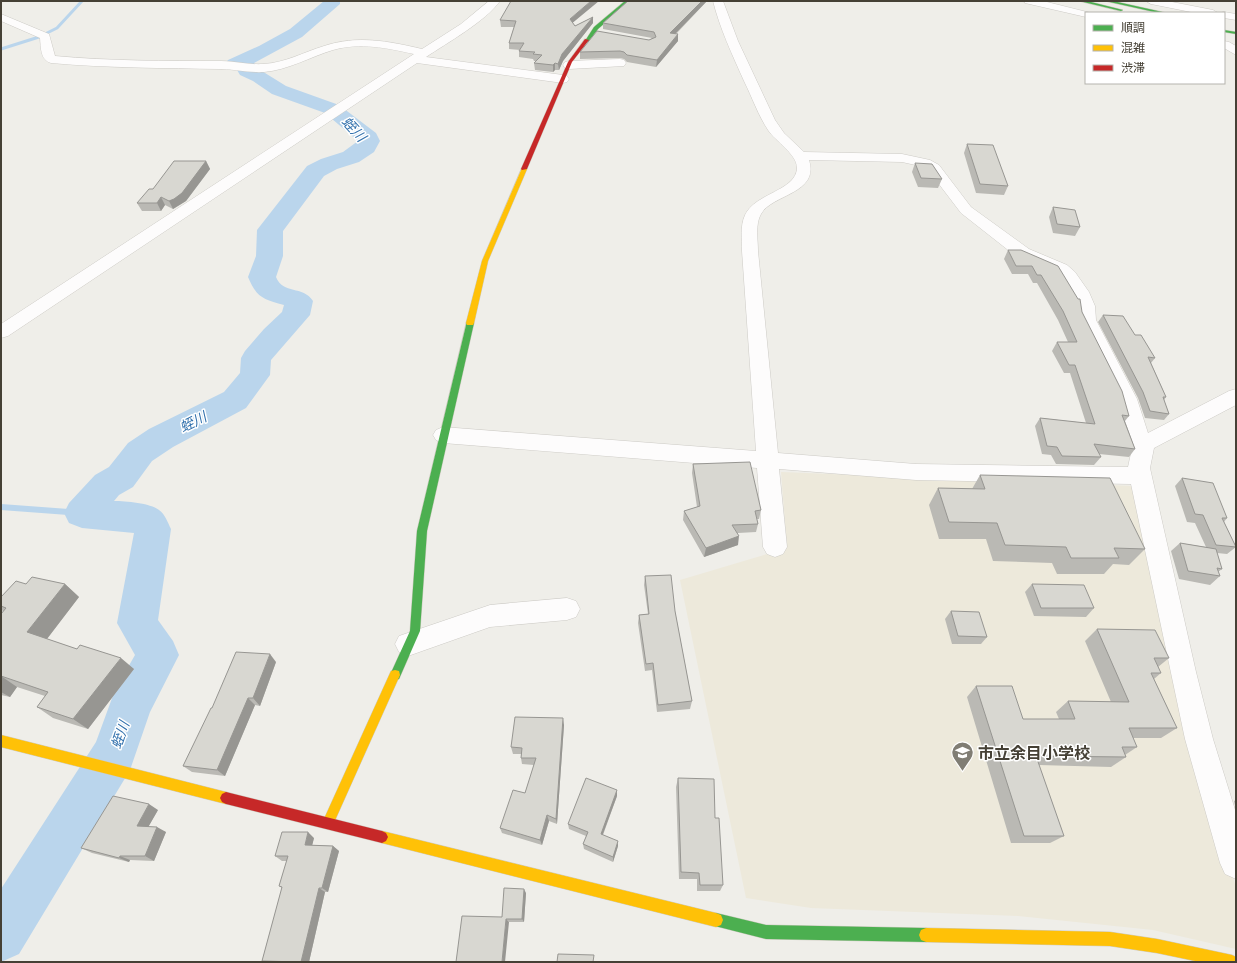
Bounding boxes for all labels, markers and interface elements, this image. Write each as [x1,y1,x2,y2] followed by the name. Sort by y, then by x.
[1085,12,1225,84] legend
[1121,20,1145,35] text: 順調
[1121,40,1145,55] text: 混雑
[1121,60,1145,75] text: 渋滞
[339,113,371,146] water label: 蛭川
[176,407,211,435] water label: 蛭川
[107,717,133,751] water label: 蛭川
[949,740,975,773] school or university icon: 市立余目小学校
[978,743,1090,762] place label: 市立余目小学校

